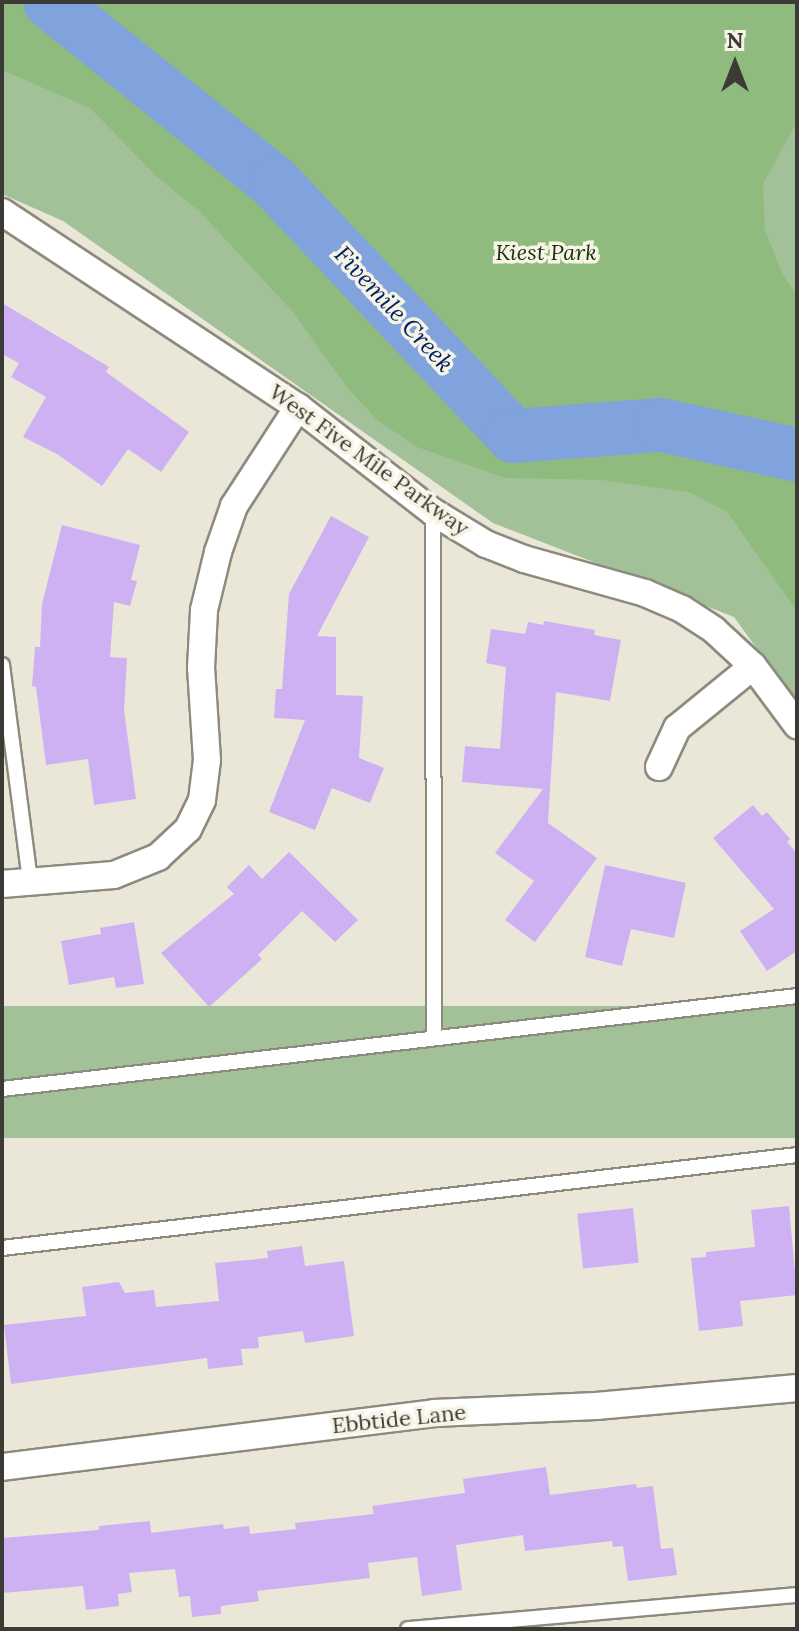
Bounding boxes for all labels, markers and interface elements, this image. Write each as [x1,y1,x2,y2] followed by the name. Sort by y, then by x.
[695,24,775,104] north arrow
[726,26,744,54] text: N
[328,240,460,378] water label: Fivemile Creek
[495,240,597,266] park label: Kiest Park
[264,379,474,541] street label: West Five Mile Parkway
[331,1399,467,1439] street label: Ebbtide Lane

